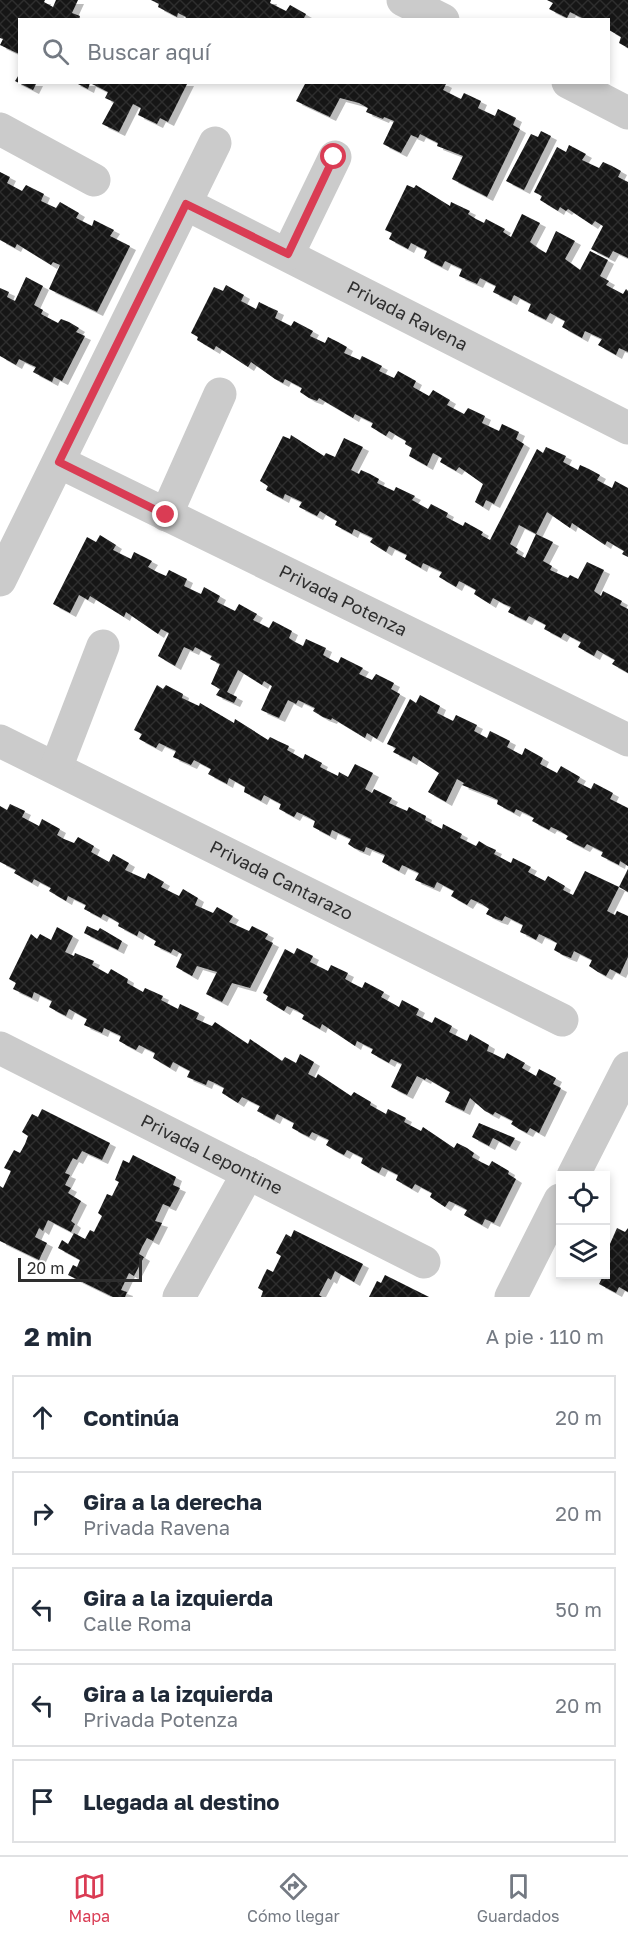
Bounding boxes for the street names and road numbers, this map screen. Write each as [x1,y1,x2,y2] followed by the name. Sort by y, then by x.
[344,275,472,355] street label: Privada Ravena
[276,559,411,640] street label: Privada Potenza
[207,835,357,924] street label: Privada Cantarazo
[137,1109,287,1199] street label: Privada Lepontine

